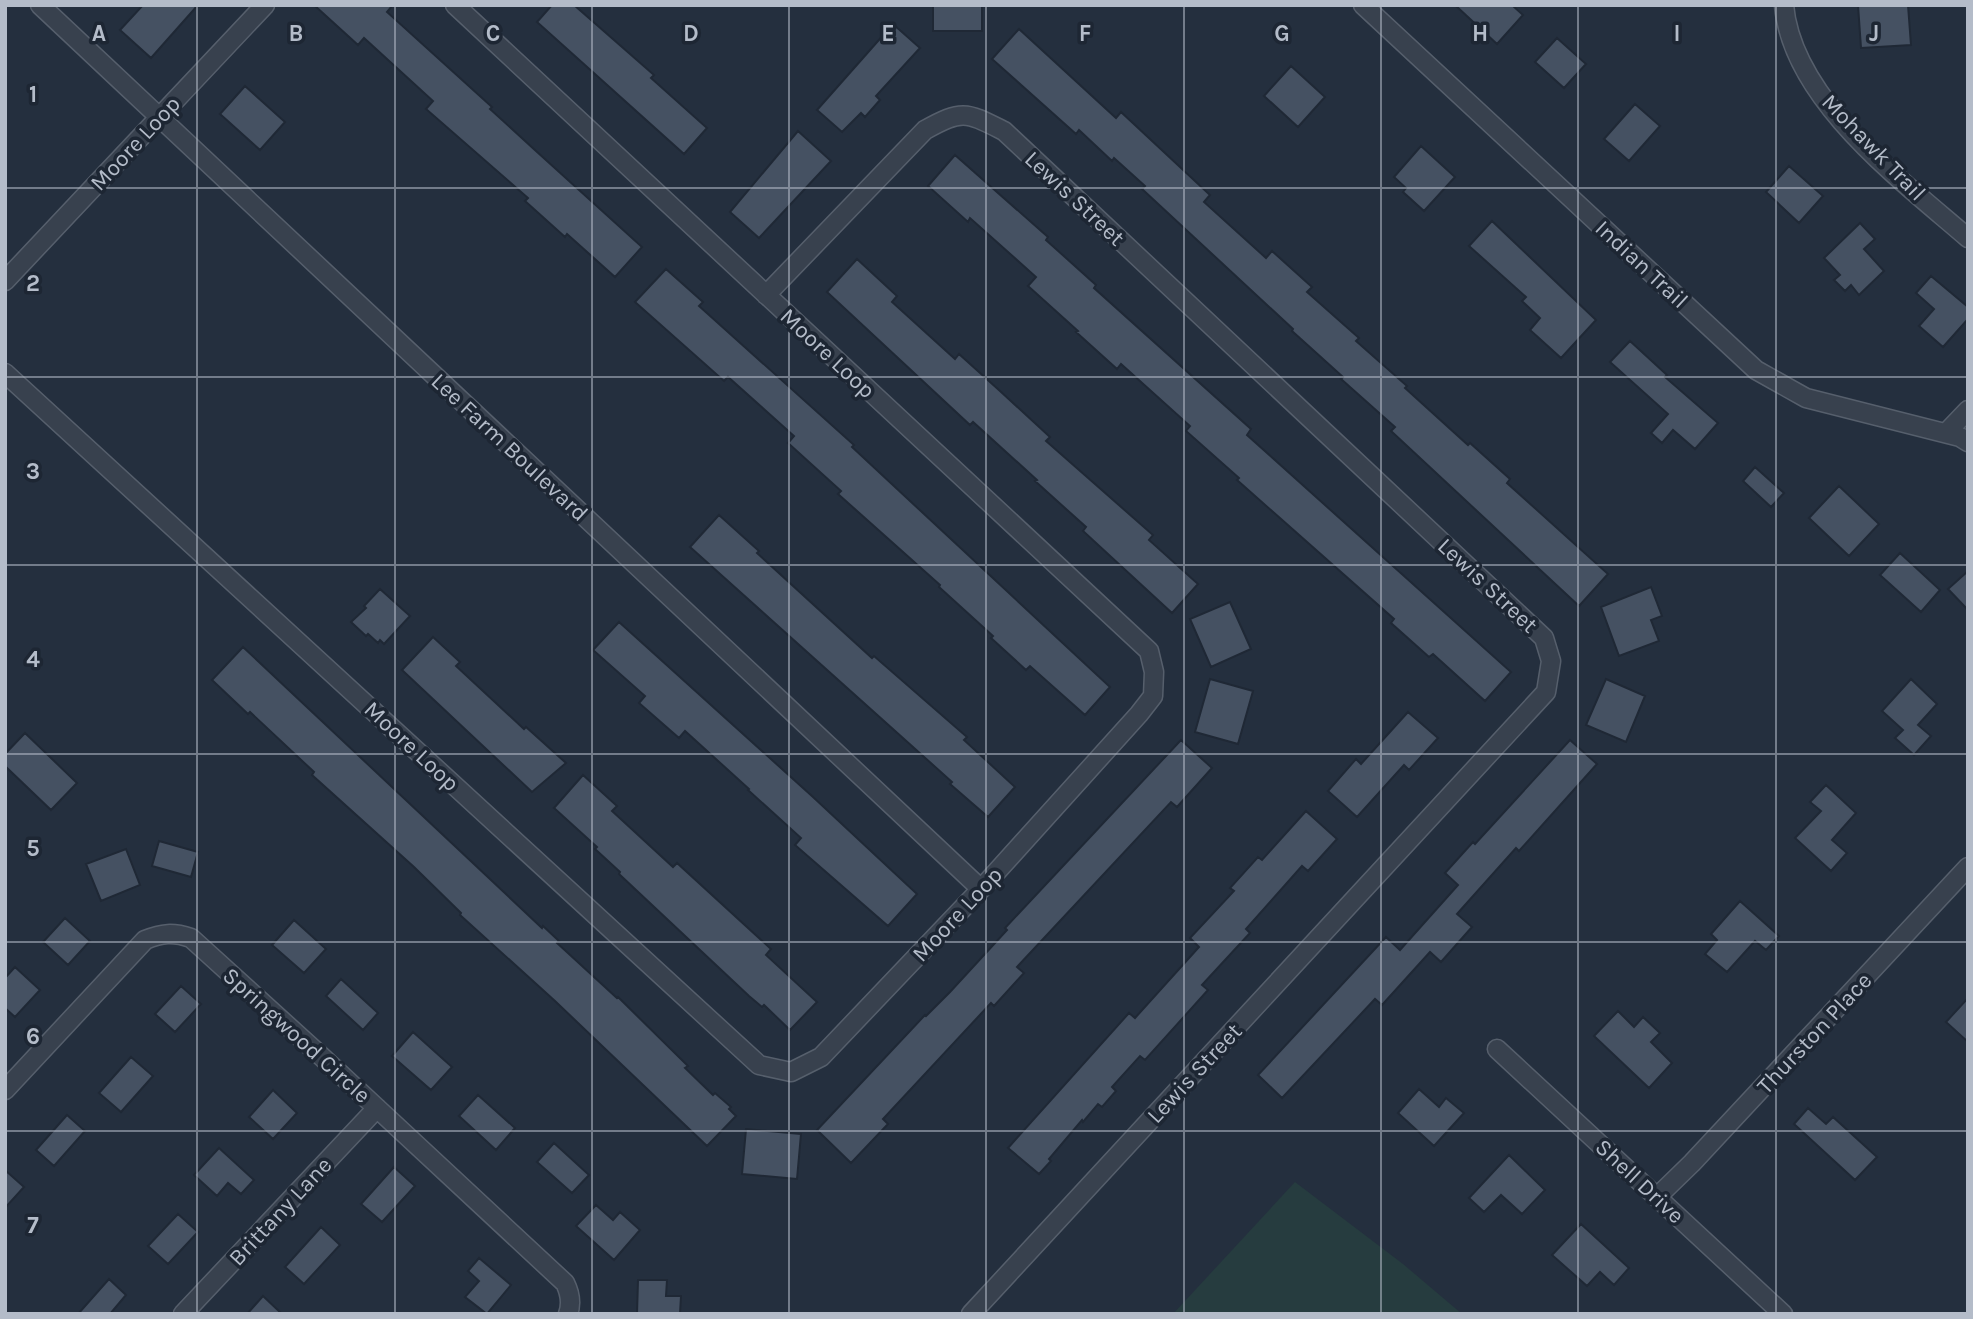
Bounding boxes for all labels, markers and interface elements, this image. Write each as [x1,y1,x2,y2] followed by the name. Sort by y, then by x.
[92,20,106,47] text: A
[289,20,303,47] text: B
[486,20,500,47] text: C
[683,20,699,47] text: D
[881,20,895,47] text: E
[1079,20,1091,47] text: F
[1274,20,1290,47] text: G
[1472,20,1488,47] text: H
[1673,20,1681,47] text: I
[1869,20,1879,47] text: J
[29,81,37,108] text: 1
[1816,88,1931,206] street label: Mohawk Trail
[85,90,186,196] street label: Moore Loop
[1019,145,1130,252] street label: Lewis Street
[1590,215,1694,314] street label: Indian Trail
[26,270,40,297] text: 2
[775,303,881,404] street label: Moore Loop
[426,368,594,527] street label: Lee Farm Boulevard
[26,458,40,485] text: 3
[1432,532,1543,639] street label: Lewis Street
[26,646,40,673] text: 4
[359,696,465,797] street label: Moore Loop
[26,835,40,862] text: 5
[907,861,1008,967] street label: Moore Loop
[217,962,376,1109] street label: Springwood Circle
[1751,967,1877,1100] street label: Thurston Place
[1141,1018,1248,1129] street label: Lewis Street
[26,1023,40,1050] text: 6
[1590,1133,1690,1229] street label: Shell Drive
[223,1151,337,1271] street label: Brittany Lane
[27,1212,39,1239] text: 7

